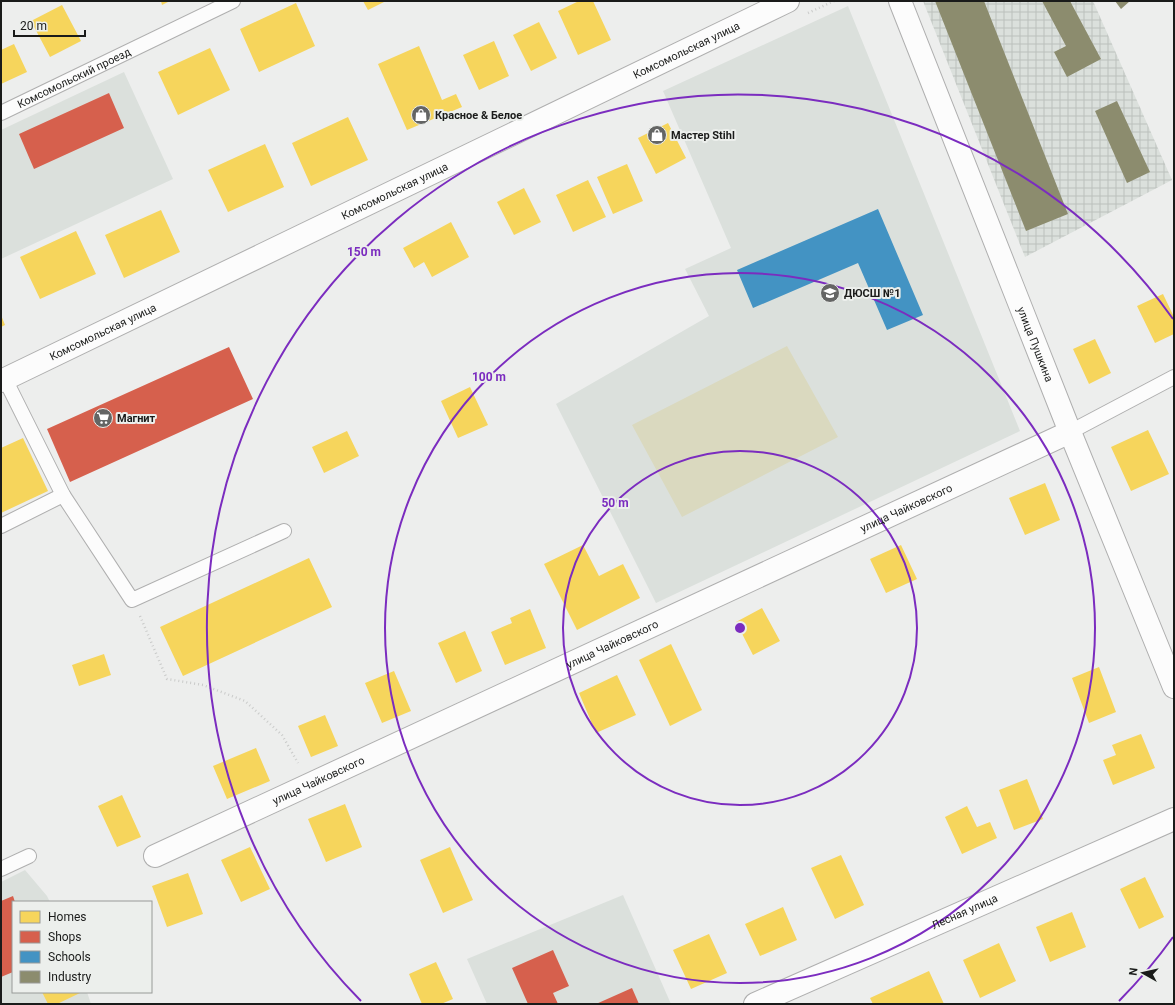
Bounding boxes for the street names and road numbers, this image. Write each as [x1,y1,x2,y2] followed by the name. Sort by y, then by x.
[631,19,742,82] street label: Комсомольская улица
[15,45,133,111] street label: Комсомольский проезд
[339,160,450,223] street label: Комсомольская улица
[48,301,158,364] street label: Комсомольская улица
[1014,305,1056,384] street label: улица Пушкина
[858,481,955,535] street label: улица Чайковского
[564,618,661,671] street label: улица Чайковского
[270,754,367,808] street label: улица Чайковского
[930,892,1000,932] street label: Лесная улица

